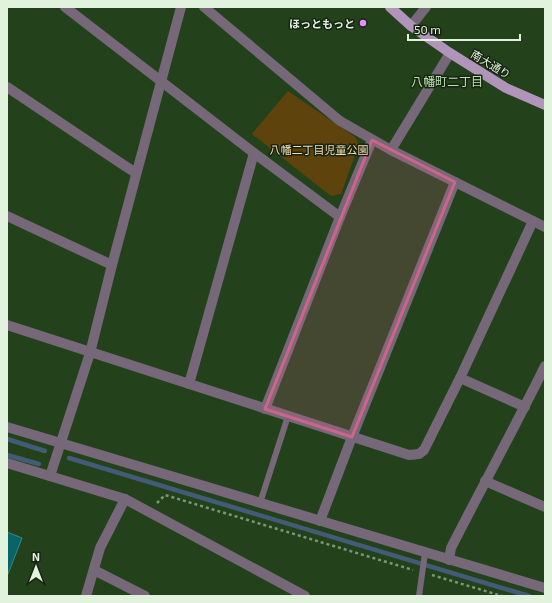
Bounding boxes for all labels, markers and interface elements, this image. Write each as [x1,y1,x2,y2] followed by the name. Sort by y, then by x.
[408,16,520,42] scale bar
[289,17,355,30] place label: ほっともっと
[358,18,368,28] marker: ほっともっと
[414,22,441,36] text: 50 m
[469,47,513,81] street label: 南大通り
[411,74,483,88] district label: 八幡町二丁目
[270,143,369,156] park label: 八幡二丁目児童公園
[16,547,56,587] north arrow
[32,550,40,563] text: N

